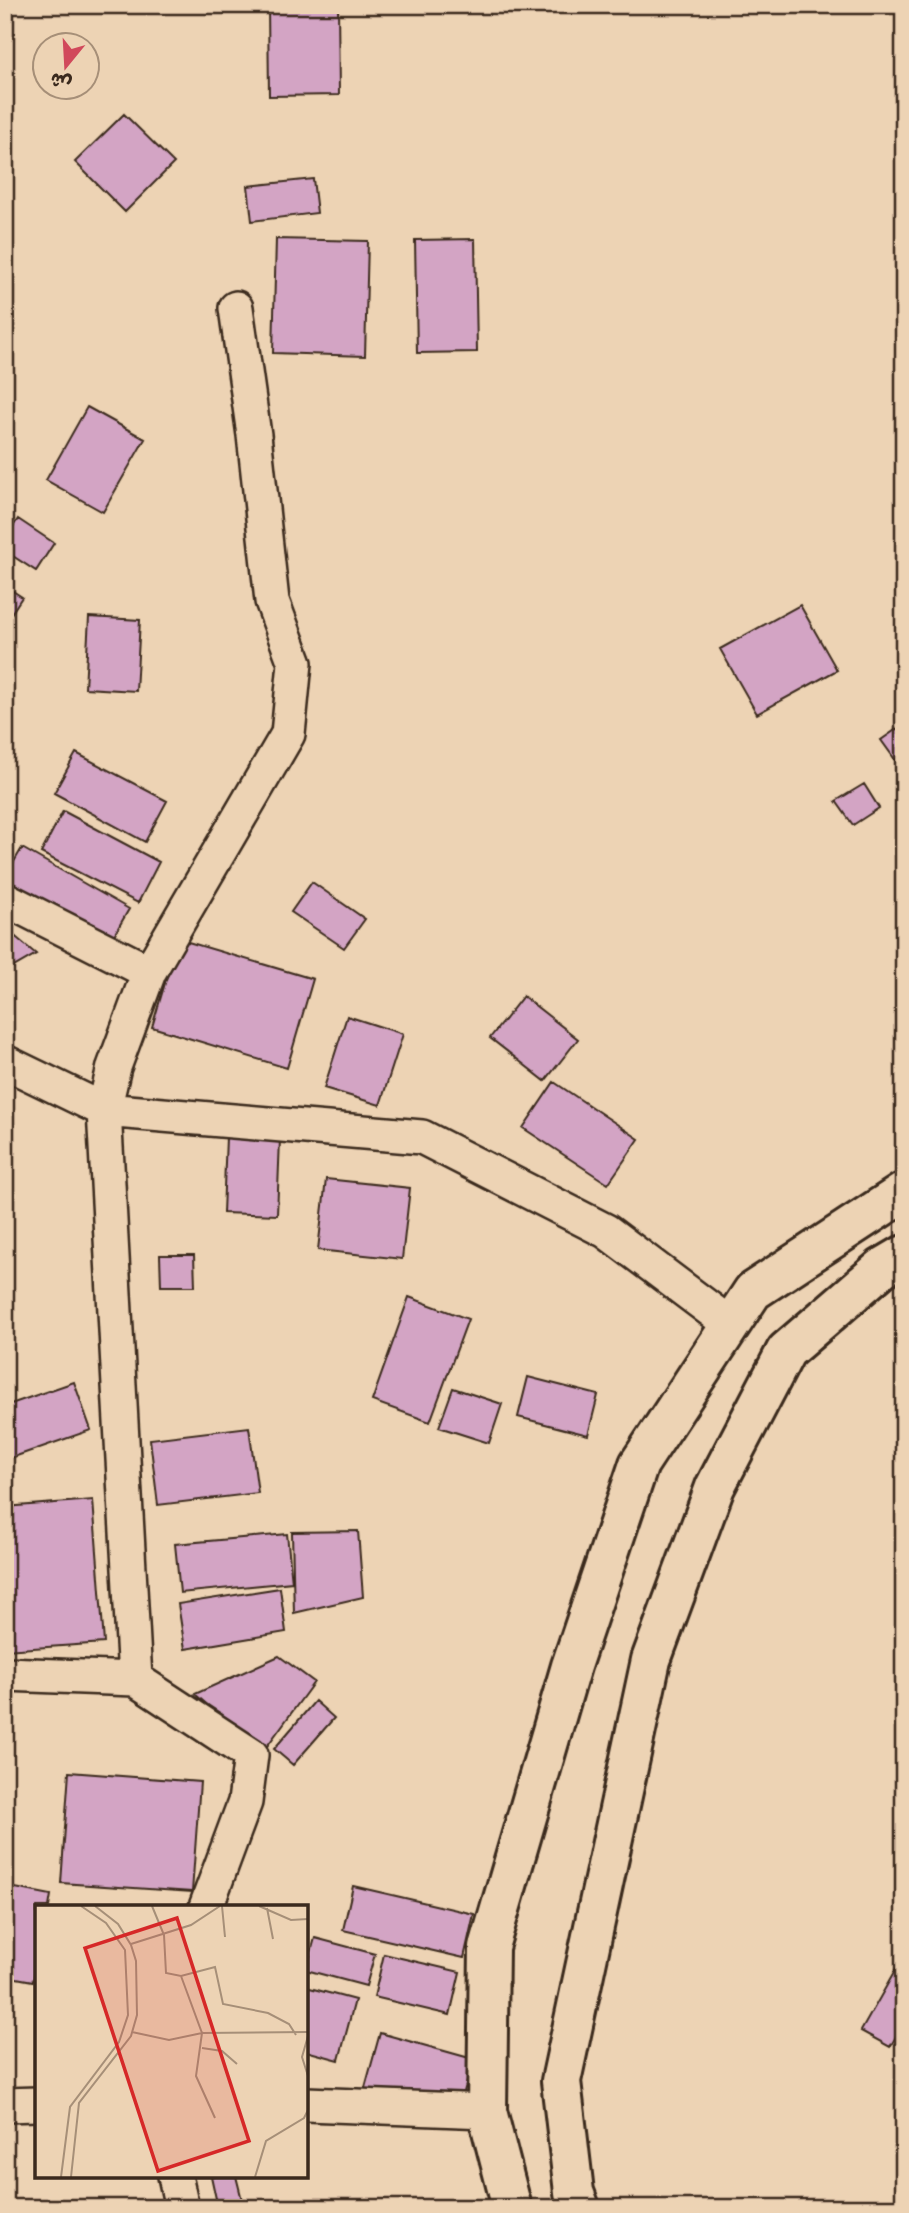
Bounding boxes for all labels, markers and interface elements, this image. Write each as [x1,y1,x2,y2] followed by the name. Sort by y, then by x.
[32,32,102,102] north arrow
[48,63,76,95] text: ش
[35,1905,308,2178] inset map

